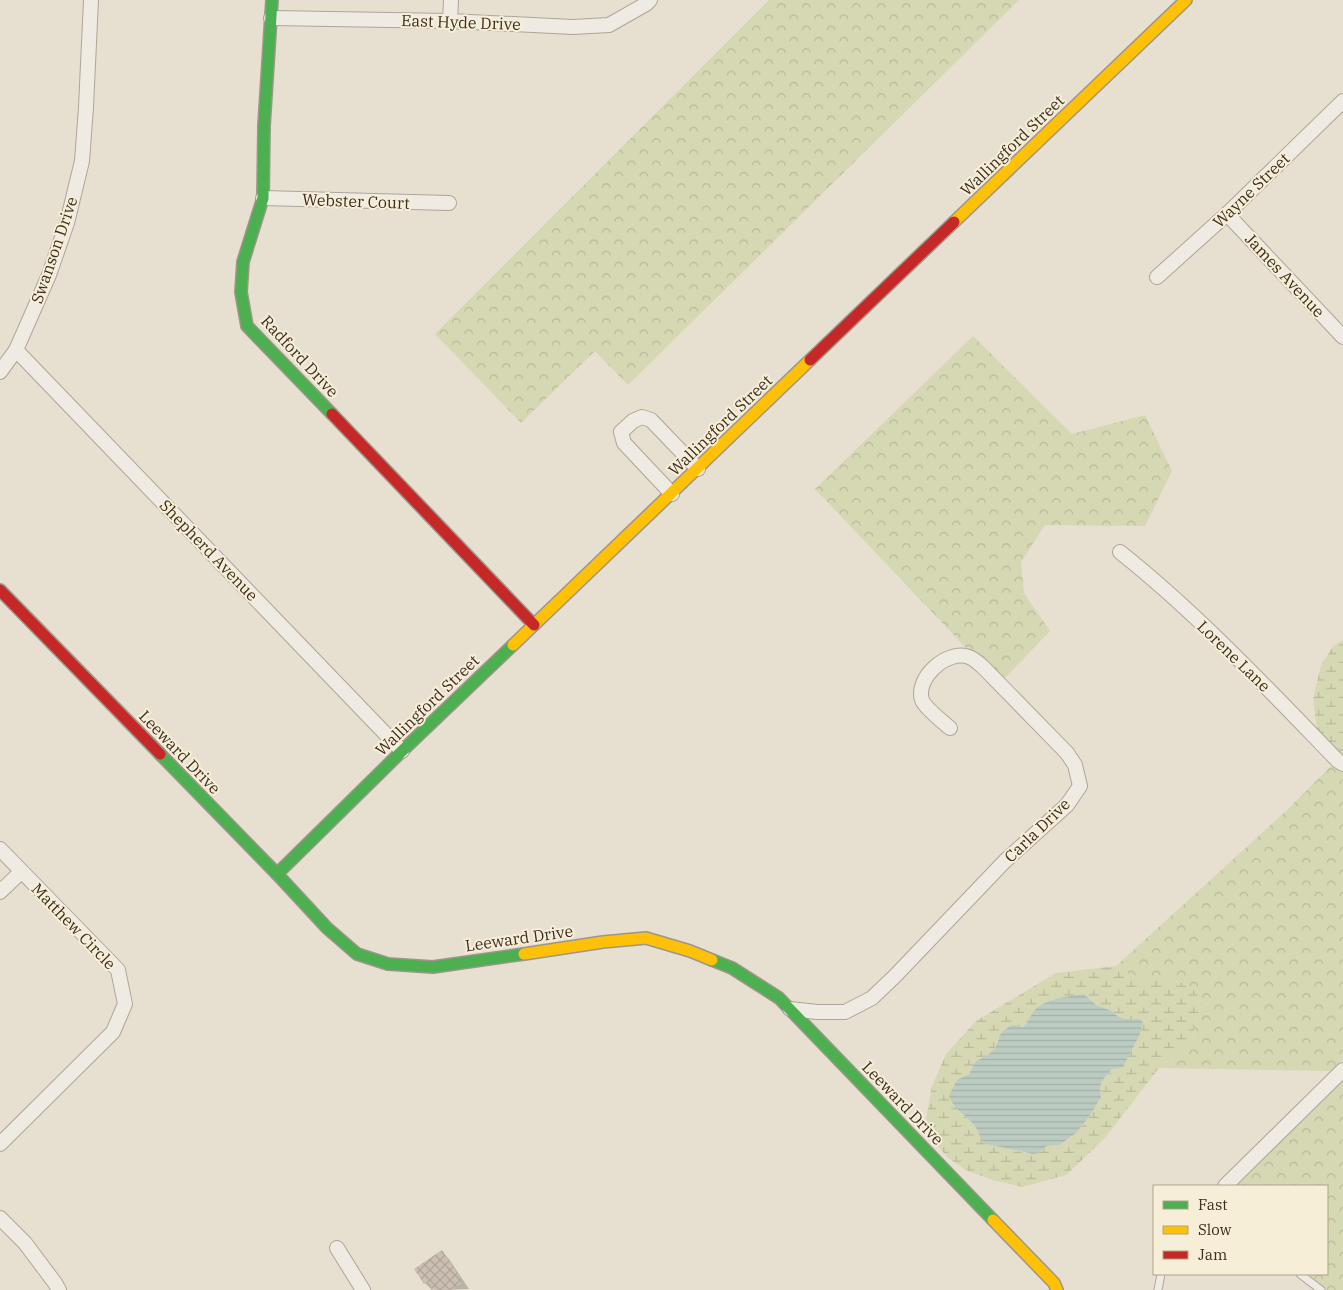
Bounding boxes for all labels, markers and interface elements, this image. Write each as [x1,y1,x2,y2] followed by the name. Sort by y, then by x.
[401,10,521,34] street label: East Hyde Drive
[956,90,1068,200] street label: Wallingford Street
[1208,148,1294,232] street label: Wayne Street
[302,189,411,213] street label: Webster Court
[26,194,82,306] street label: Swanson Drive
[1241,229,1329,321] street label: James Avenue
[257,311,343,401] street label: Radford Drive
[664,370,776,480] street label: Wallingford Street
[156,495,262,605] street label: Shepherd Avenue
[1193,616,1275,696] street label: Lorene Lane
[371,650,483,760] street label: Wallingford Street
[135,706,225,798] street label: Leeward Drive
[1000,794,1074,866] street label: Carla Drive
[28,879,120,973] street label: Matthew Circle
[464,921,574,955] street label: Leeward Drive
[858,1057,948,1149] street label: Leeward Drive
[1153,1185,1328,1275] legend
[1198,1195,1228,1214] text: Fast
[1198,1220,1232,1239] text: Slow
[1198,1245,1227,1264] text: Jam

